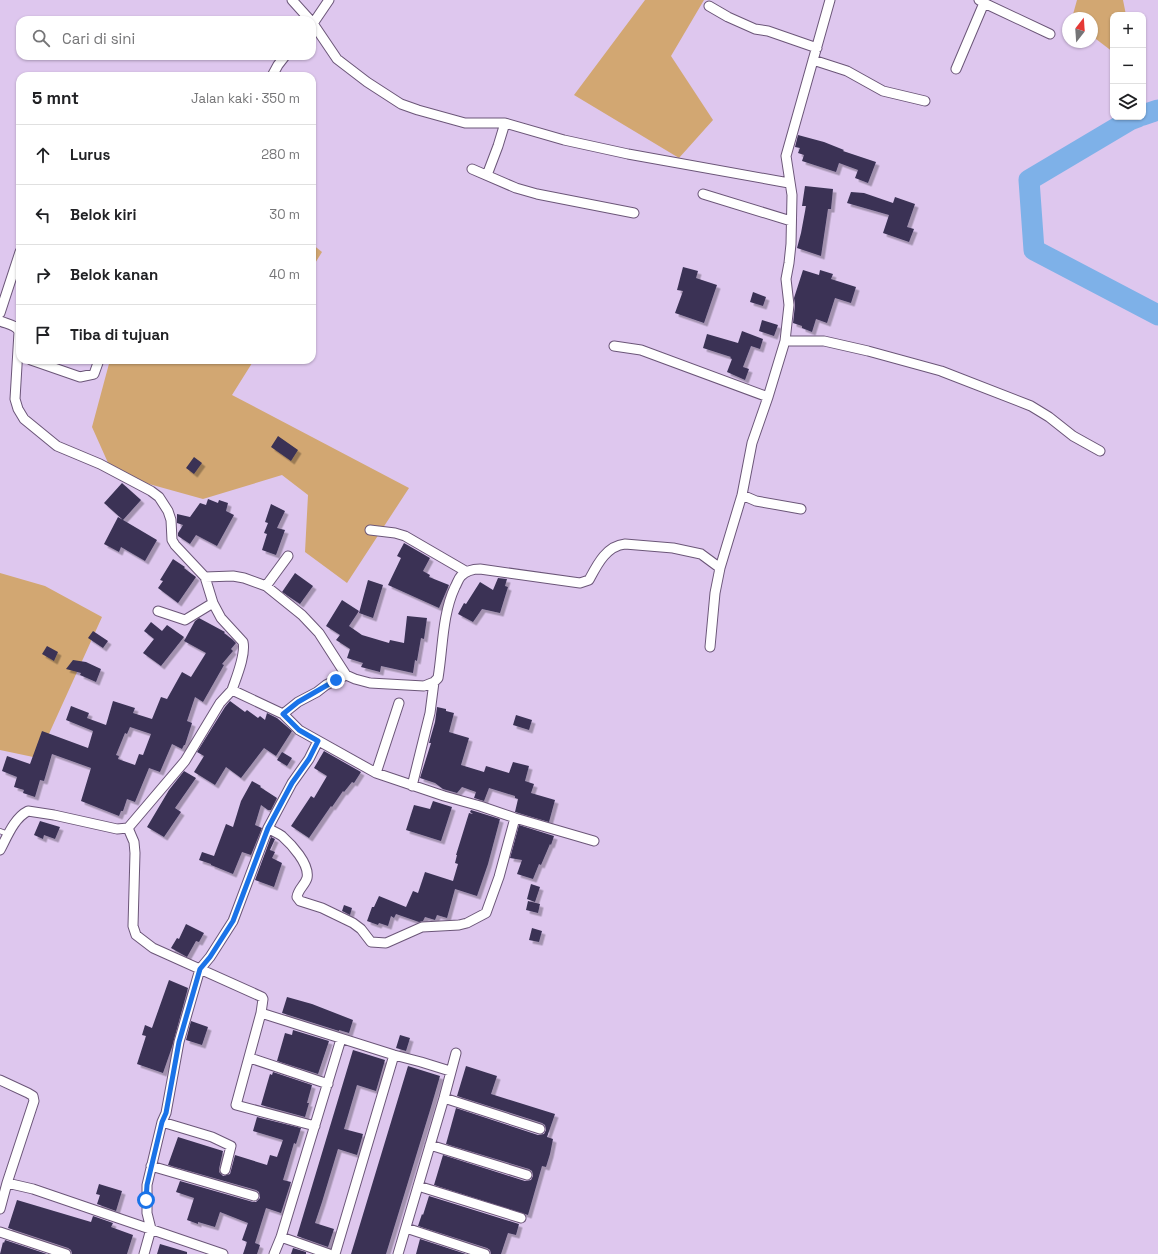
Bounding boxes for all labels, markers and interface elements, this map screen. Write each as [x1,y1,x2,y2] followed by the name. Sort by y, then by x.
[1062,12,1098,48] north arrow
[1110,12,1146,120] map controls
[1110,12,1146,48] button: +
[16,16,316,60] search box
[30,27,52,49] icon: search
[62,29,135,48] text: Cari di sini
[1110,48,1146,84] button: −
[1110,84,1146,120] button: layers
[32,87,79,109] text: 5 mnt
[191,90,300,107] text: Jalan kaki · 350 m
[32,144,54,166] icon: ahead
[70,145,110,164] text: Lurus
[261,146,300,163] text: 280 m
[32,204,54,226] icon: left
[70,205,136,224] text: Belok kiri
[269,206,300,223] text: 30 m
[32,264,54,286] icon: right
[70,265,158,284] text: Belok kanan
[269,266,300,283] text: 40 m
[32,324,54,346] icon: arrive
[70,325,169,344] text: Tiba di tujuan
[327,671,345,689] route end
[137,1191,155,1209] route start

